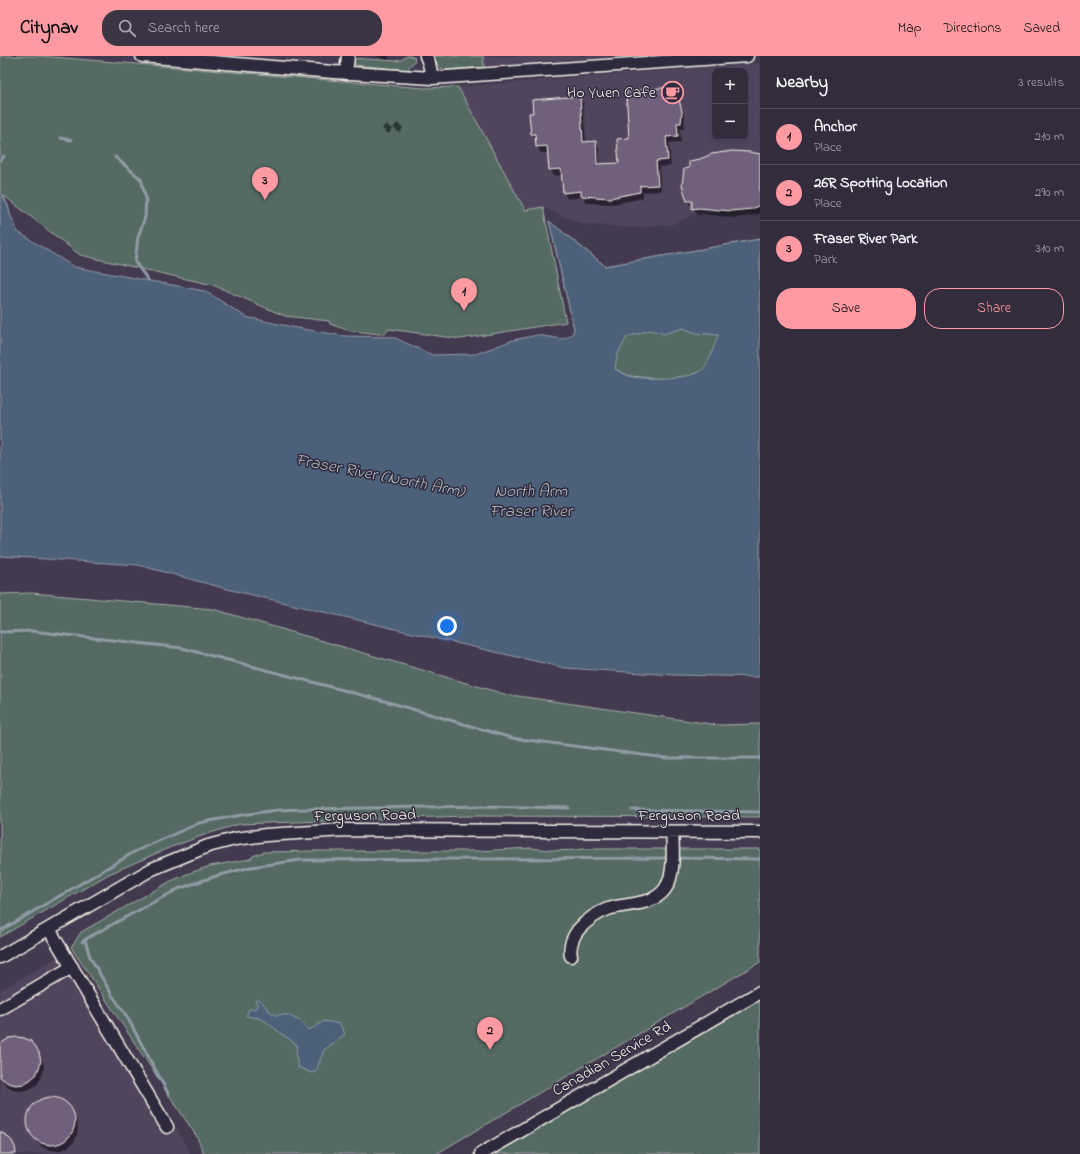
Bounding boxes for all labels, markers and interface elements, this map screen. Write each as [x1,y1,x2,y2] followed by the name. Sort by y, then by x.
[102,10,382,46] search box
[20,15,78,42] text: Citynav
[116,17,138,39] icon: search
[148,17,220,39] text: Search here
[898,18,921,39] text: Map
[943,18,1001,39] text: Directions
[1023,18,1060,39] text: Saved
[712,68,748,140] map controls
[712,68,748,104] button: +
[776,70,828,95] text: Nearby
[1018,73,1064,92] text: 3 results
[659,80,685,106] cafe icon: Ho Yuen Cafe
[567,81,657,105] place label: Ho Yuen Cafe
[712,104,748,140] button: −
[814,116,857,138] text: Anchor
[787,127,791,146] text: 1
[1034,127,1064,146] text: 210 m
[814,138,842,157] text: Place
[252,167,278,200] pin: 3
[814,172,947,194] text: 26R Spotting Location
[786,183,792,202] text: 2
[1035,183,1064,202] text: 290 m
[814,194,842,213] text: Place
[814,228,918,250] text: Fraser River Park
[786,239,792,258] text: 3
[1036,239,1064,258] text: 310 m
[814,250,838,269] text: Park
[451,278,477,311] pin: 1
[776,288,916,329] button: Save
[924,288,1064,329] button: Share
[294,447,468,505] water label: Fraser River (North Arm)
[490,479,575,524] water label: North Arm Fraser River
[437,616,457,636] your location
[313,803,416,829] street label: Ferguson Road
[637,804,740,828] street label: Ferguson Road
[548,1015,676,1103] street label: Canadian Service Rd
[477,1017,503,1050] pin: 2

